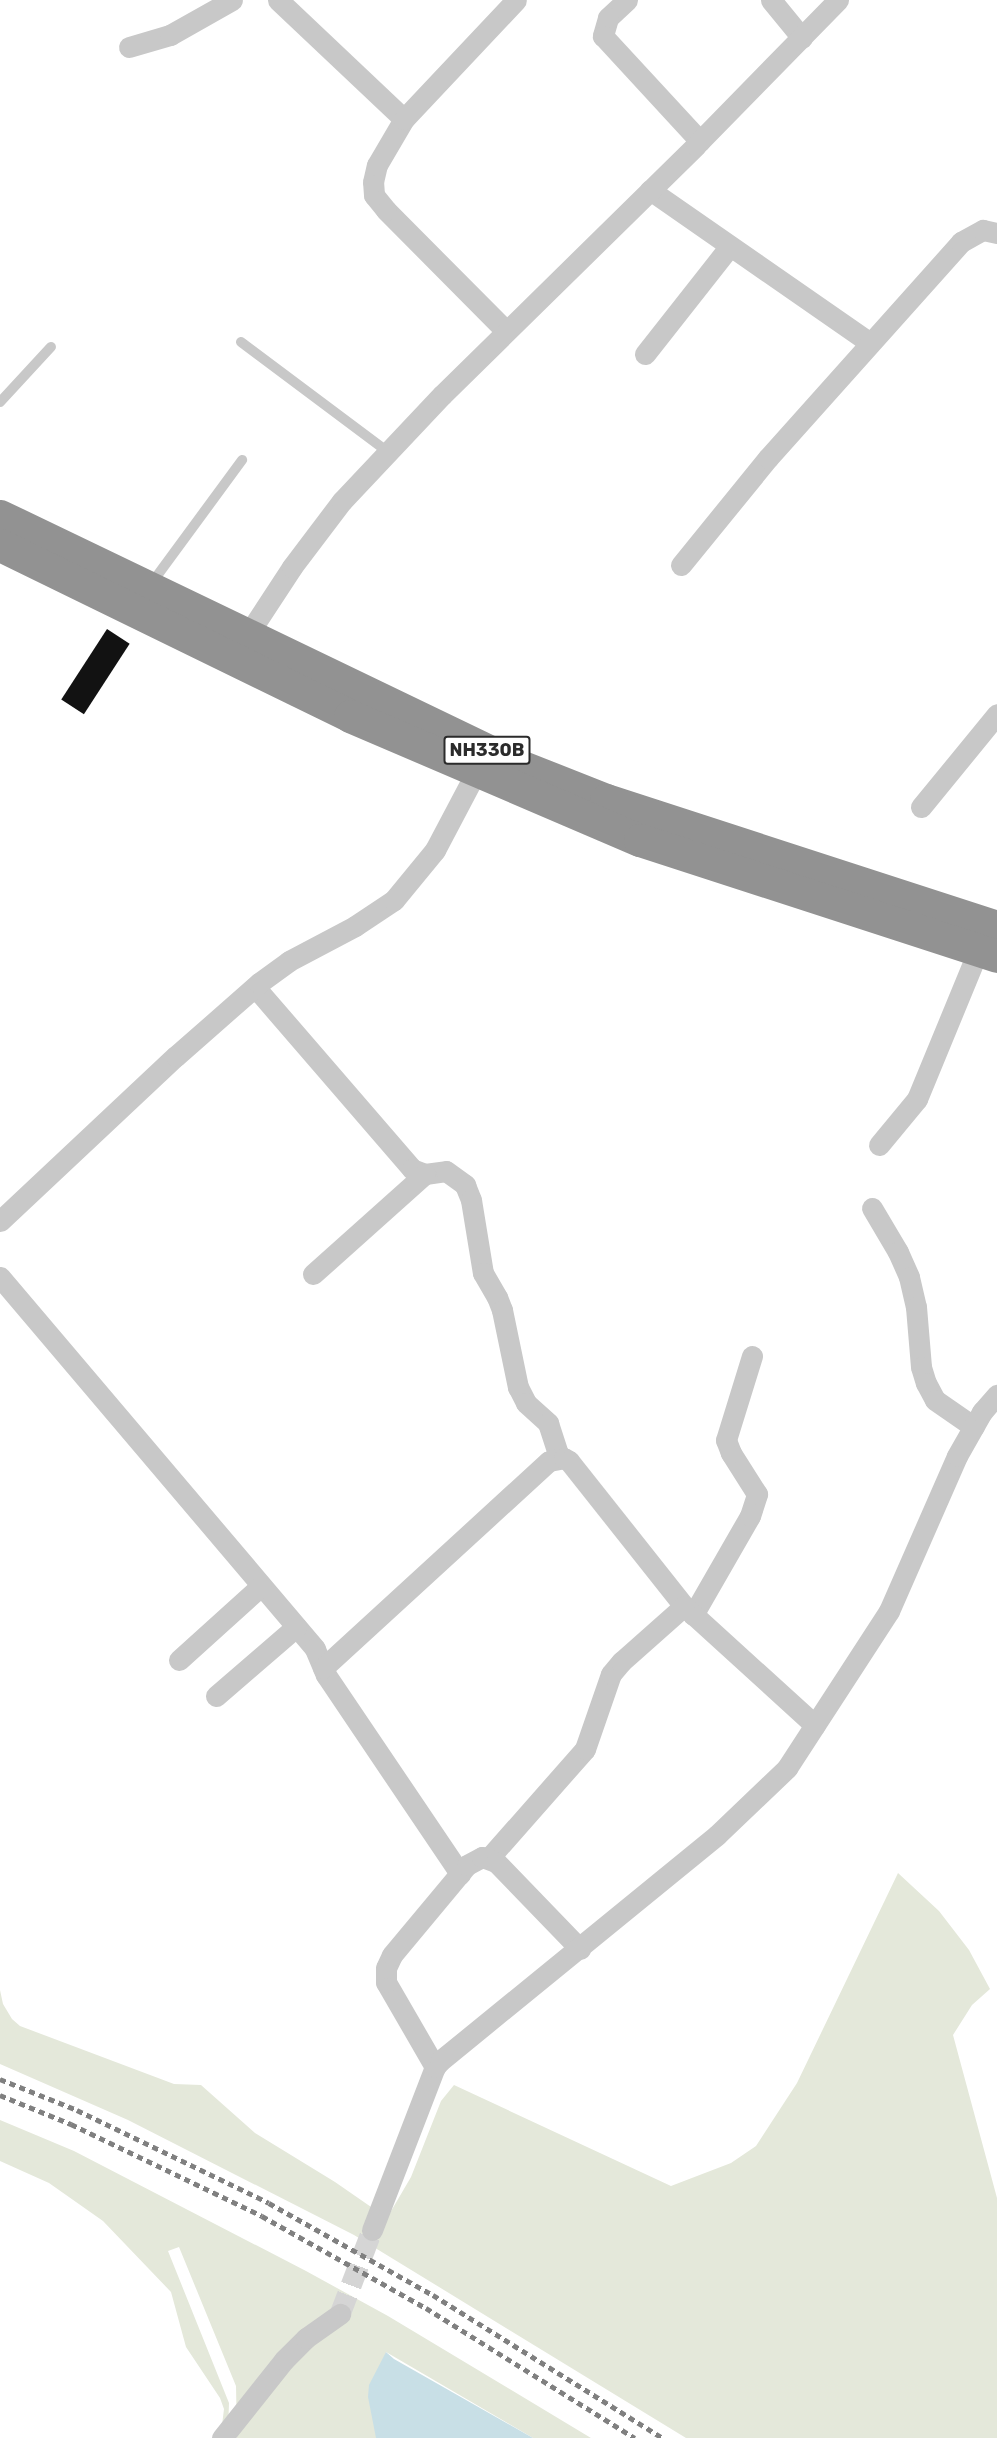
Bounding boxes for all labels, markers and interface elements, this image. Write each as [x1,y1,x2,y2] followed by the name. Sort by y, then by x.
[444,735,530,765] road number: NH330B

